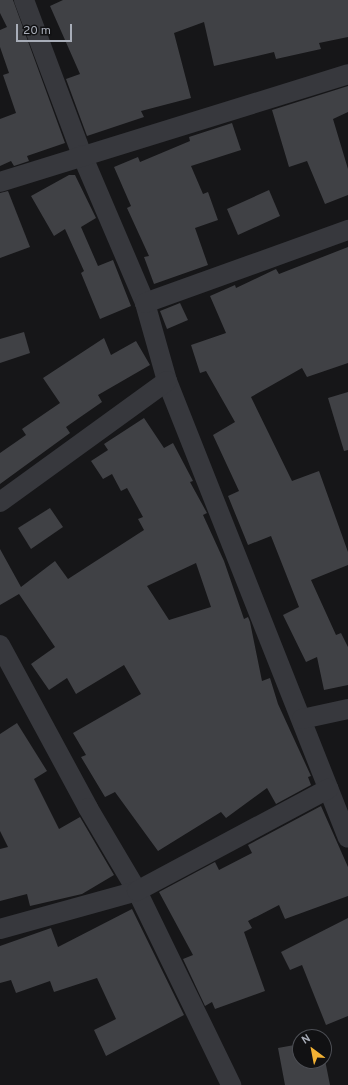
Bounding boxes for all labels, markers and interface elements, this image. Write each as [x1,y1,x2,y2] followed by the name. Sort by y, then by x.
[18,16,74,42] scale bar
[23,23,51,39] text: 20 m
[292,1029,332,1069] north arrow
[299,1032,313,1048] text: N

